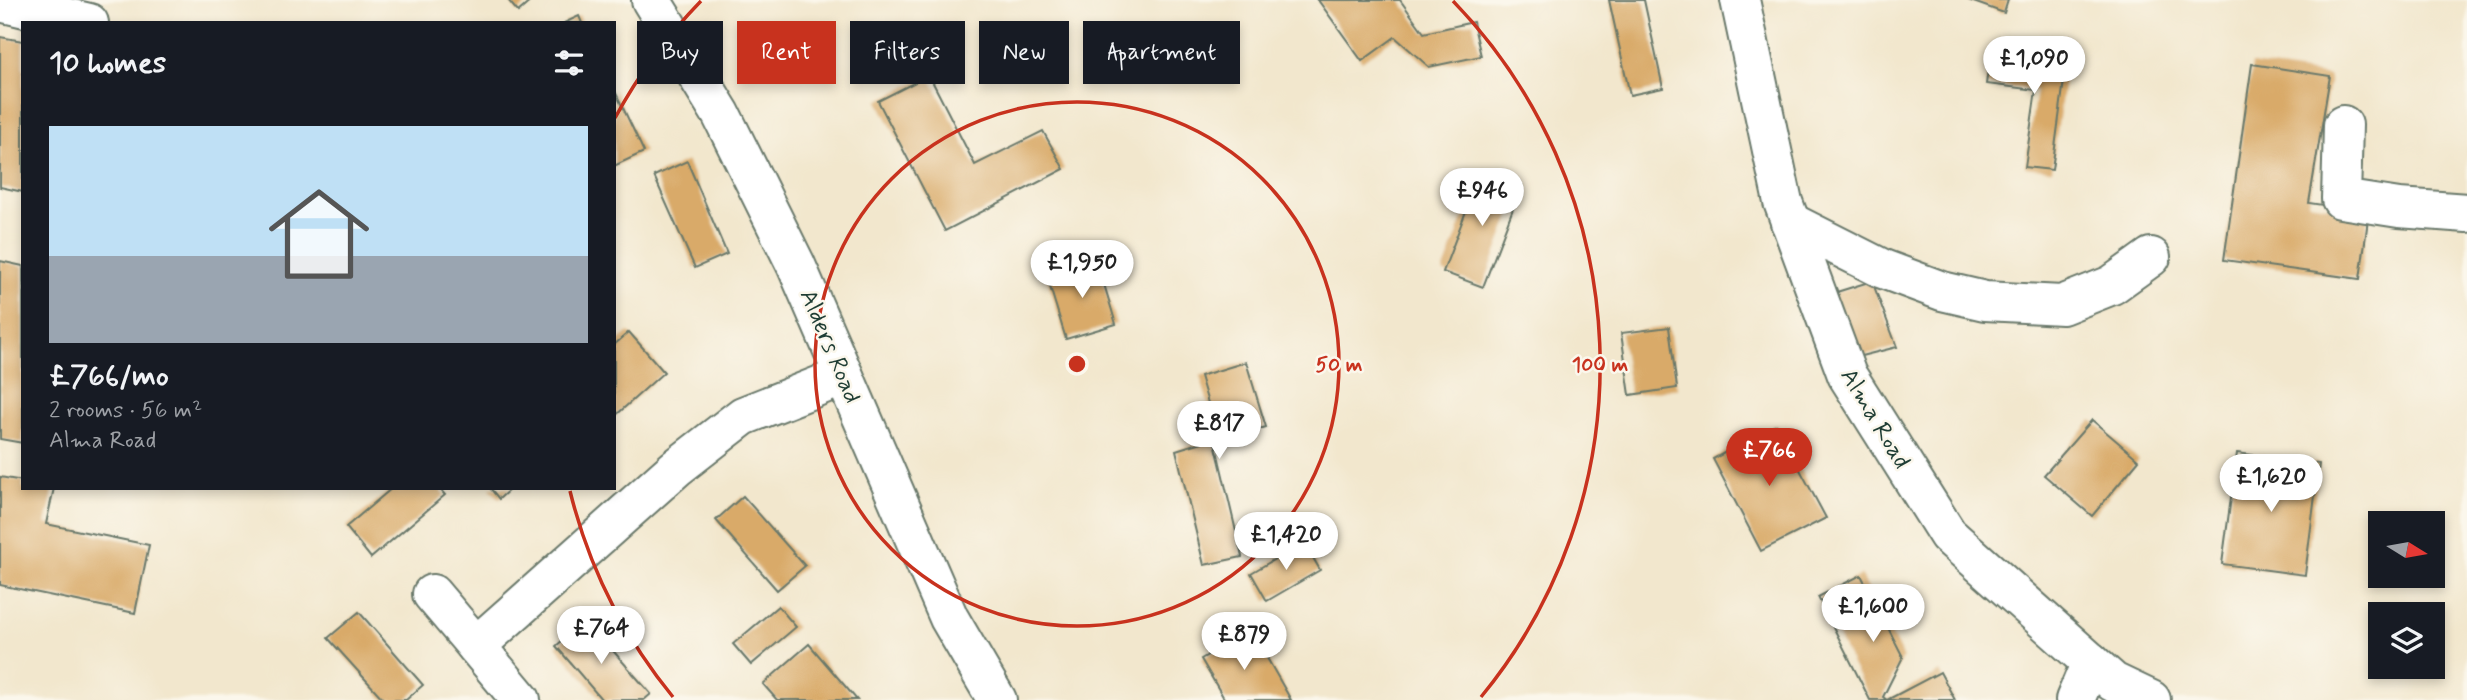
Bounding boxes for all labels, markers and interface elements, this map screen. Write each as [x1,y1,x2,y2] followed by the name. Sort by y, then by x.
[637,21,723,84] chip: Buy
[737,21,836,84] chip: Rent
[850,21,965,84] chip: Filters
[979,21,1069,84] chip: New
[1083,21,1240,84] chip: Apartment
[1977,36,2091,96] pin: £1,090
[49,44,166,83] text: 10 homes
[550,44,588,82] icon: filters
[1999,44,2069,74] text: £1,090
[1441,168,1523,228] pin: £946
[256,171,382,297] icon: home
[1456,176,1508,206] text: £946
[1025,240,1139,300] pin: £1,950
[1047,248,1117,278] text: £1,950
[792,285,867,408] street label: Alders Road
[1316,351,1363,379] text: 50 m
[1572,351,1628,379] text: 100 m
[1065,352,1089,376] centre of rings
[49,357,169,396] text: £766/mo
[1833,363,1917,475] street label: Alma Road
[49,396,202,426] text: 2 rooms · 56 m²
[1178,402,1260,461] pin: £817
[1193,409,1245,439] text: £817
[49,426,156,456] text: Alma Road
[1728,428,1810,488] pin: £766
[1742,436,1796,466] text: £766
[2214,454,2328,514] pin: £1,620
[2236,462,2306,492] text: £1,620
[2368,511,2445,588] north arrow
[2368,511,2445,679] map controls
[1229,512,1343,572] pin: £1,420
[1250,520,1322,550] text: £1,420
[1816,584,1930,644] pin: £1,600
[1838,592,1908,622] text: £1,600
[2368,602,2445,679] button: layers
[560,606,642,666] pin: £764
[1203,612,1285,672] pin: £879
[573,614,629,644] text: £764
[1218,620,1270,650] text: £879

